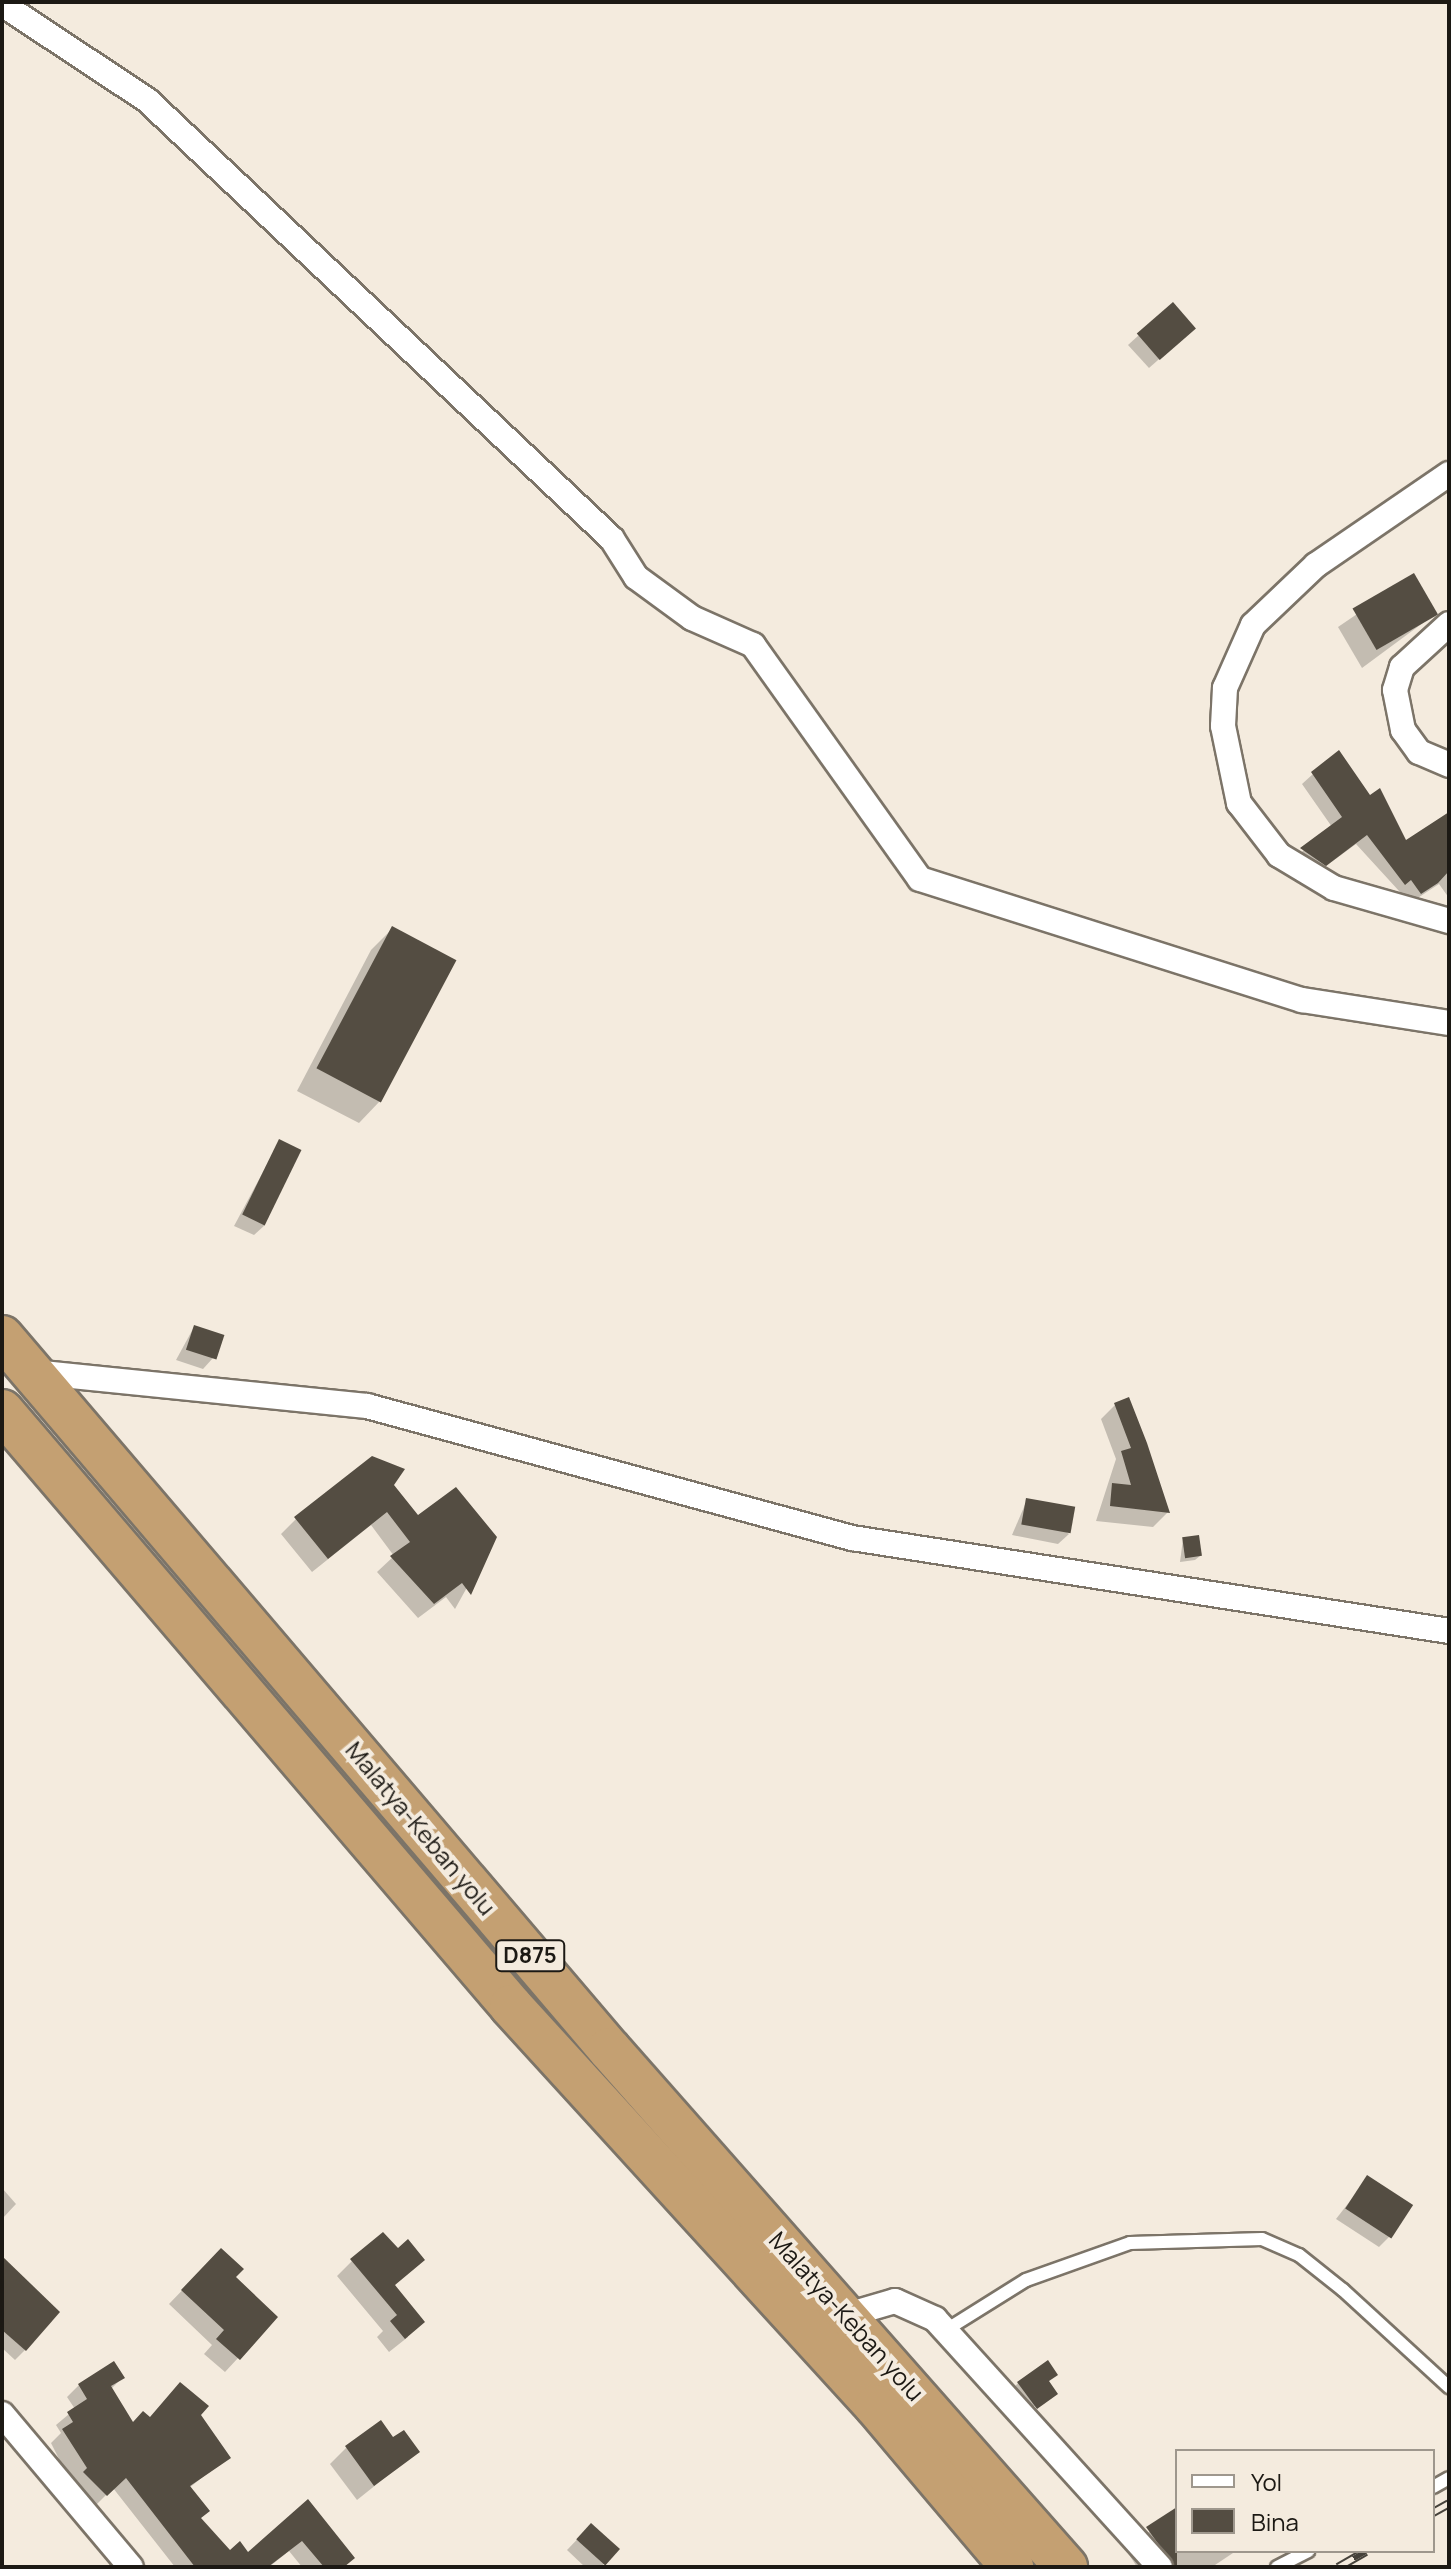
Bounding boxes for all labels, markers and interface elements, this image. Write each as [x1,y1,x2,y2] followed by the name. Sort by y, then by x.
[340,1735,502,1921] street label: Malatya-Keban yolu
[494,1938,566,1974] road number: D875
[764,2226,930,2406] street label: Malatya-Keban yolu
[1175,2449,1435,2553] legend
[1251,2465,1282,2498] text: Yol
[1251,2505,1299,2538] text: Bina

